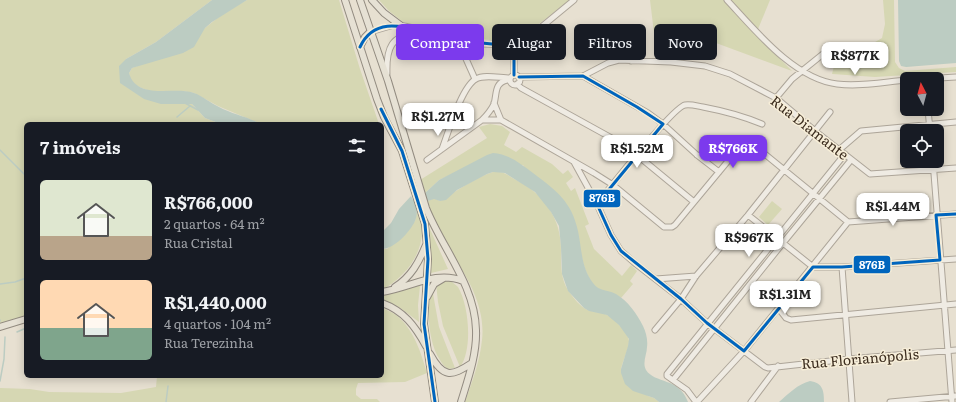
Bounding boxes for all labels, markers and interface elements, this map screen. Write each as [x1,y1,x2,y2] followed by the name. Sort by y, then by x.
[396,24,484,60] chip: Comprar
[492,24,566,60] chip: Alugar
[574,24,646,60] chip: Filtros
[654,24,717,60] chip: Novo
[822,42,888,76] pin: R$877K
[830,45,880,64] text: R$877K
[900,72,944,116] north arrow
[900,72,944,168] map controls
[767,90,853,164] street label: Rua Diamante
[401,103,475,137] pin: R$1.27M
[411,106,465,125] text: R$1.27M
[900,124,944,168] button: locate
[40,134,120,159] text: 7 imóveis
[346,135,368,157] icon: filters
[600,135,674,169] pin: R$1.52M
[700,135,766,169] pin: R$766K
[610,138,664,157] text: R$1.52M
[708,138,758,157] text: R$766K
[164,189,253,214] text: R$766,000
[583,189,621,208] line badge: 876B
[589,189,615,205] text: 876B
[856,193,930,227] pin: R$1.44M
[72,196,120,244] icon: home
[865,196,921,215] text: R$1.44M
[164,214,265,233] text: 2 quartos · 64 m²
[716,224,782,258] pin: R$967K
[724,227,774,246] text: R$967K
[164,233,232,252] text: Rua Cristal
[853,255,891,274] line badge: 876B
[859,256,885,272] text: 876B
[748,281,822,315] pin: R$1.31M
[759,284,811,303] text: R$1.31M
[164,289,267,314] text: R$1,440,000
[72,296,120,344] icon: home
[164,314,271,333] text: 4 quartos · 104 m²
[164,333,254,352] text: Rua Terezinha
[800,343,920,373] street label: Rua Florianópolis

